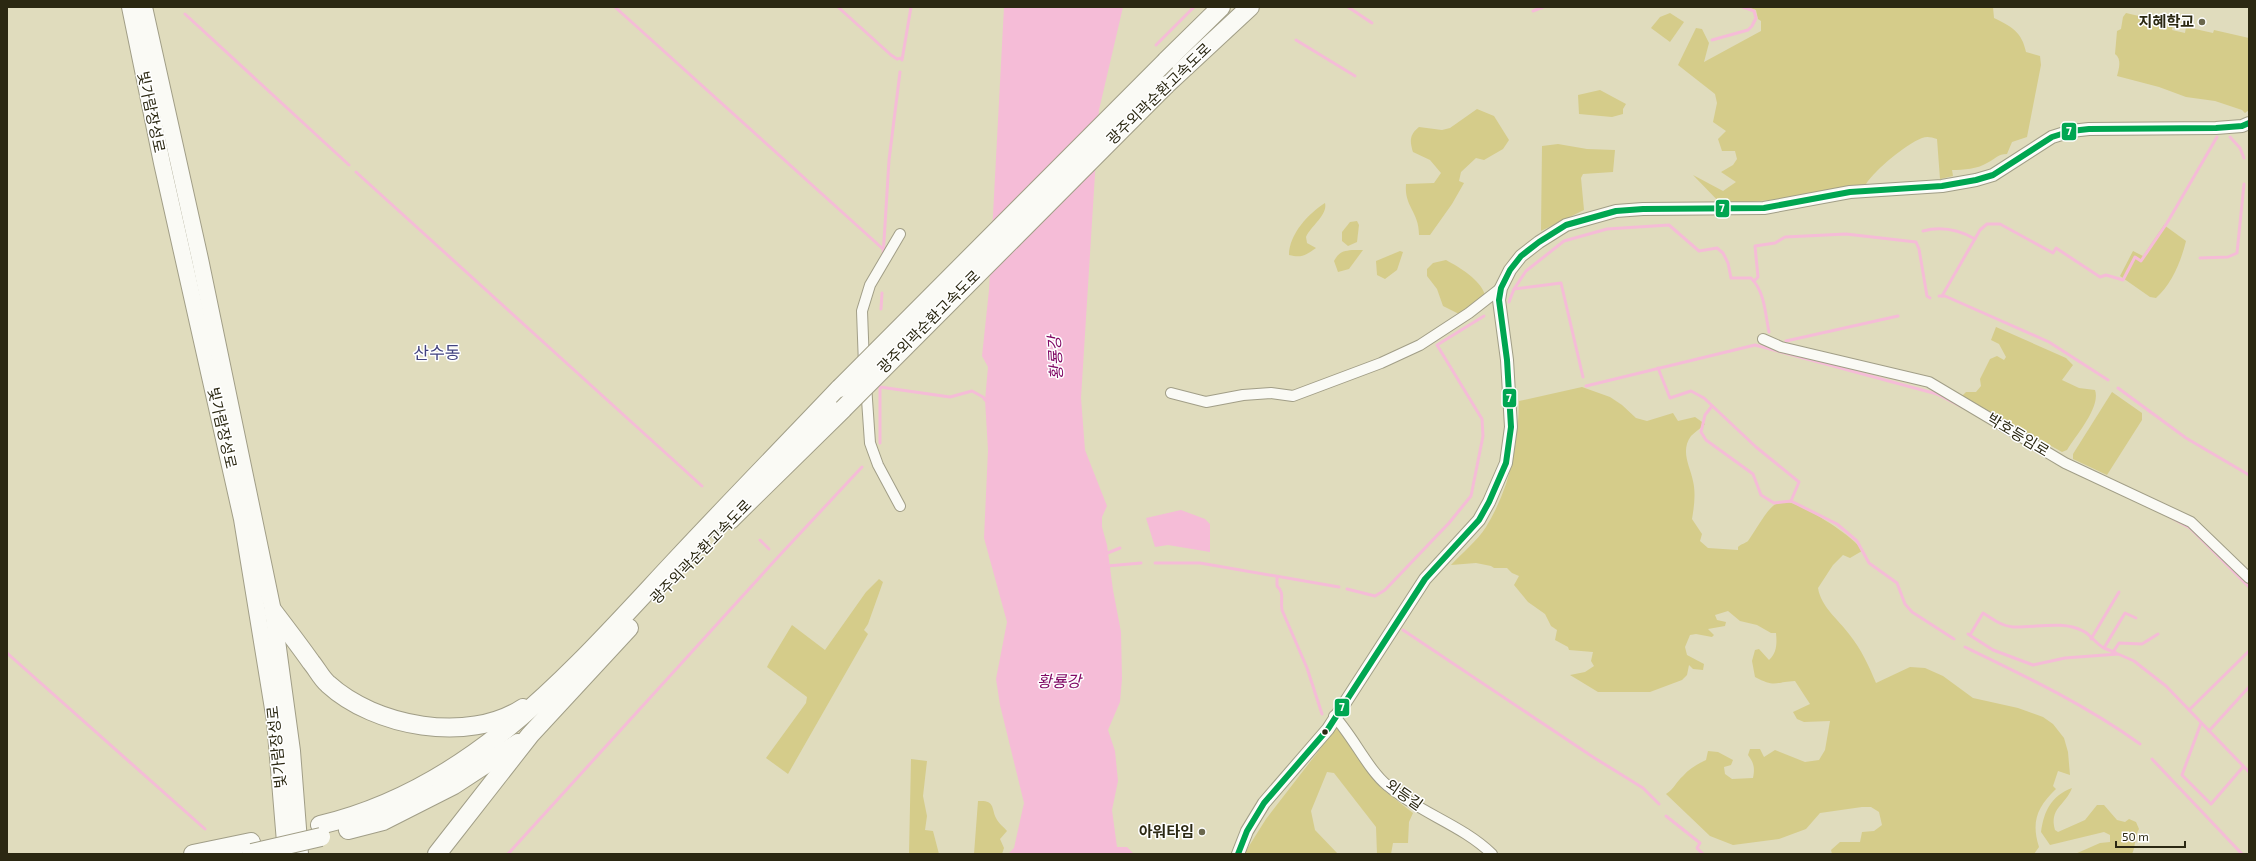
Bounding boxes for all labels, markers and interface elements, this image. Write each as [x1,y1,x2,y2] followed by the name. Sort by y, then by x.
[2139,12,2194,30] place label: 지혜학교
[2197,17,2207,27] marker: 지혜학교
[1102,39,1214,148] street label: 광주외곽순환고속도로
[135,69,169,154] street label: 빛가람장성로
[2061,122,2077,141] line badge: 7
[2066,124,2072,137] text: 7
[1715,199,1730,218] line badge: 7
[1719,201,1725,214] text: 7
[873,266,983,376] street label: 광주외곽순환고속도로
[1044,333,1065,381] water label: 황룡강
[414,342,460,362] district label: 산수동
[205,385,241,470] street label: 빛가람장성로
[1502,388,1517,408] line badge: 7
[1506,391,1512,404] text: 7
[1984,409,2053,460] street label: 박호등임로
[646,495,755,607] street label: 광주외곽순환고속도로
[1037,671,1083,690] water label: 황룡강
[1334,698,1350,717] line badge: 7
[1339,700,1345,713] text: 7
[263,705,289,789] street label: 빛가람장성로
[1320,727,1330,737] unlabelled marker
[1382,775,1427,813] street label: 외등길
[1139,822,1194,840] place label: 아워타임
[2116,823,2185,849] scale bar
[1197,827,1207,837] marker: 아워타임
[2122,829,2149,843] text: 50 m

